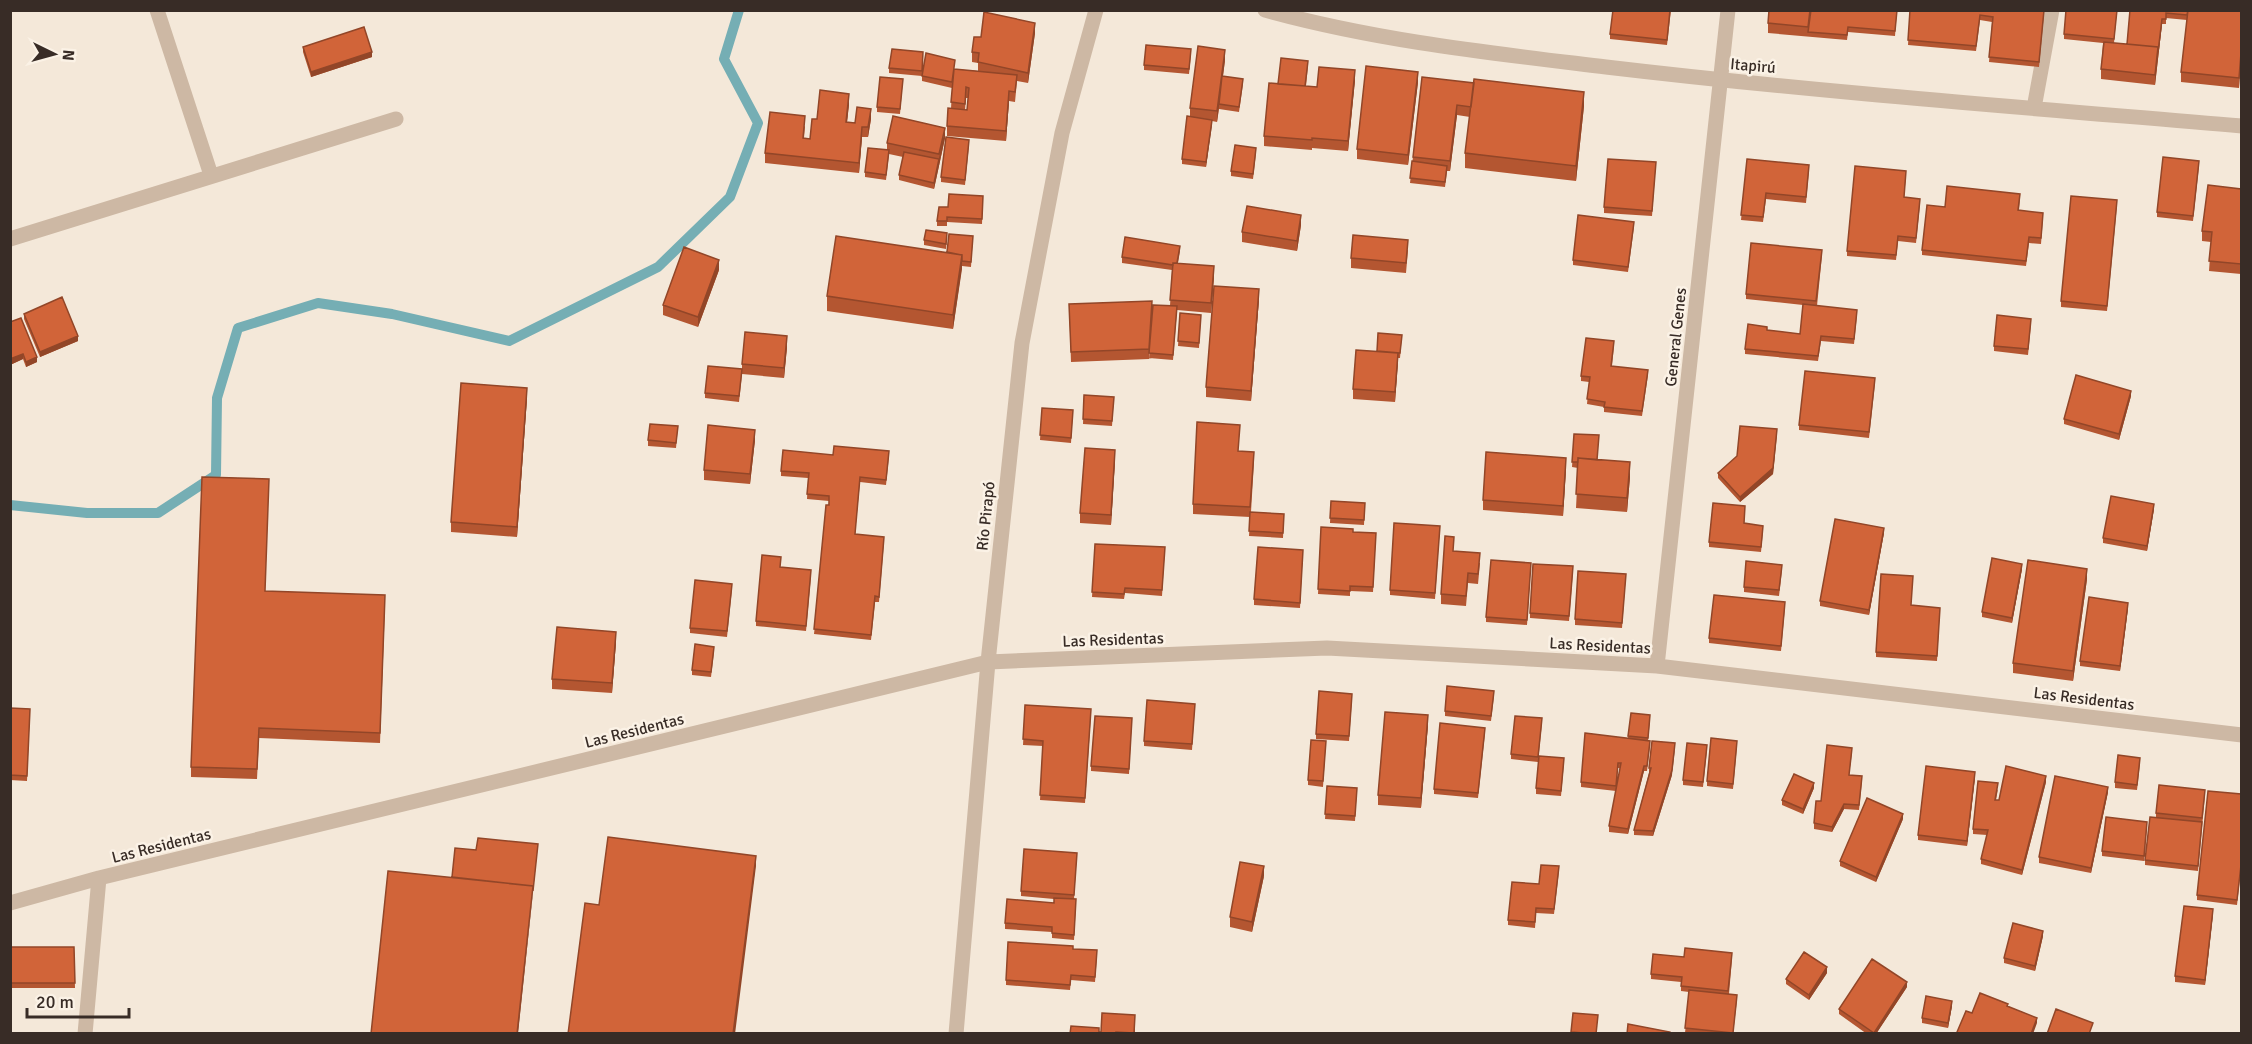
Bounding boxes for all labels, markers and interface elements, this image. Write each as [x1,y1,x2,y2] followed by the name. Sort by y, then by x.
[24,24,84,84] north arrow
[57,49,78,62] text: N
[1729,54,1777,78] street label: Itapirú
[1661,287,1691,387] street label: General Genes
[972,480,1000,552] street label: Río Pirapó
[1062,628,1164,652] street label: Las Residentas
[1549,633,1651,659] street label: Las Residentas
[2032,683,2135,715] street label: Las Residentas
[583,709,686,753] street label: Las Residentas
[110,824,213,868] street label: Las Residentas
[27,981,129,1019] scale bar
[36,991,74,1013] text: 20 m

